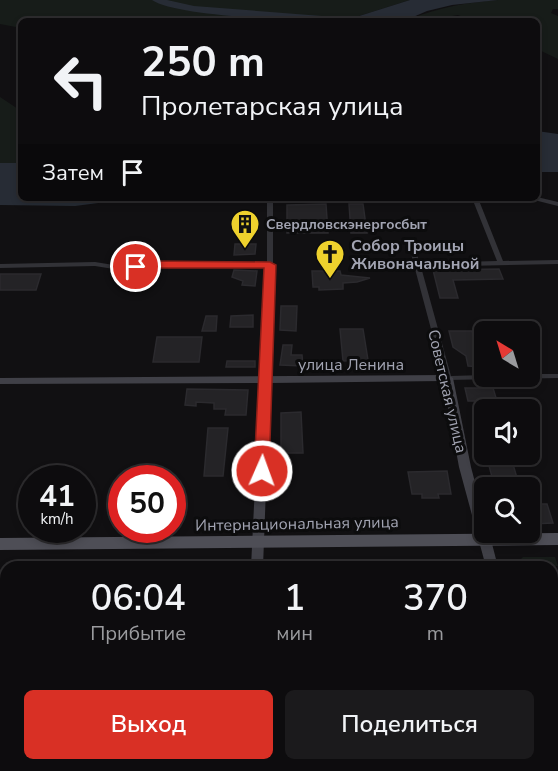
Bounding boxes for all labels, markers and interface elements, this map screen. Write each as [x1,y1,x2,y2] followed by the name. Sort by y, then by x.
[141,34,265,91] text: 250 m
[42,42,120,120] icon: left
[141,88,403,125] text: Пролетарская улица
[116,156,149,189] icon: arrive
[42,158,104,188] text: Затем
[229,208,261,250] building icon: Свердловскэнергосбыт
[266,215,427,234] place label: Свердловскэнергосбыт
[351,235,480,275] place label: Собор Троицы Живоначальной
[314,238,346,280] church icon: Собор Троицы Живоначальной
[110,241,161,292] pin
[119,250,152,283] icon: arrive
[474,321,540,387] north arrow
[474,321,540,543] map controls
[422,327,472,455] street label: Советская улица
[298,354,404,376] street label: улица Ленина
[474,399,540,465] button: sound
[230,439,294,503] position arrow
[108,465,186,543] speed limit sign: 50
[39,476,75,517] text: 41
[474,477,540,543] button: search
[40,509,74,529] text: km/h
[195,511,399,537] street label: Интернациональная улица
[91,574,186,623] text: 06:04
[284,574,305,623] text: 1
[403,574,468,623] text: 370
[90,620,186,647] text: Прибытие
[276,620,313,647] text: мин
[427,620,444,647] text: m
[24,690,273,759] button: Выход
[285,690,534,759] button: Поделиться

